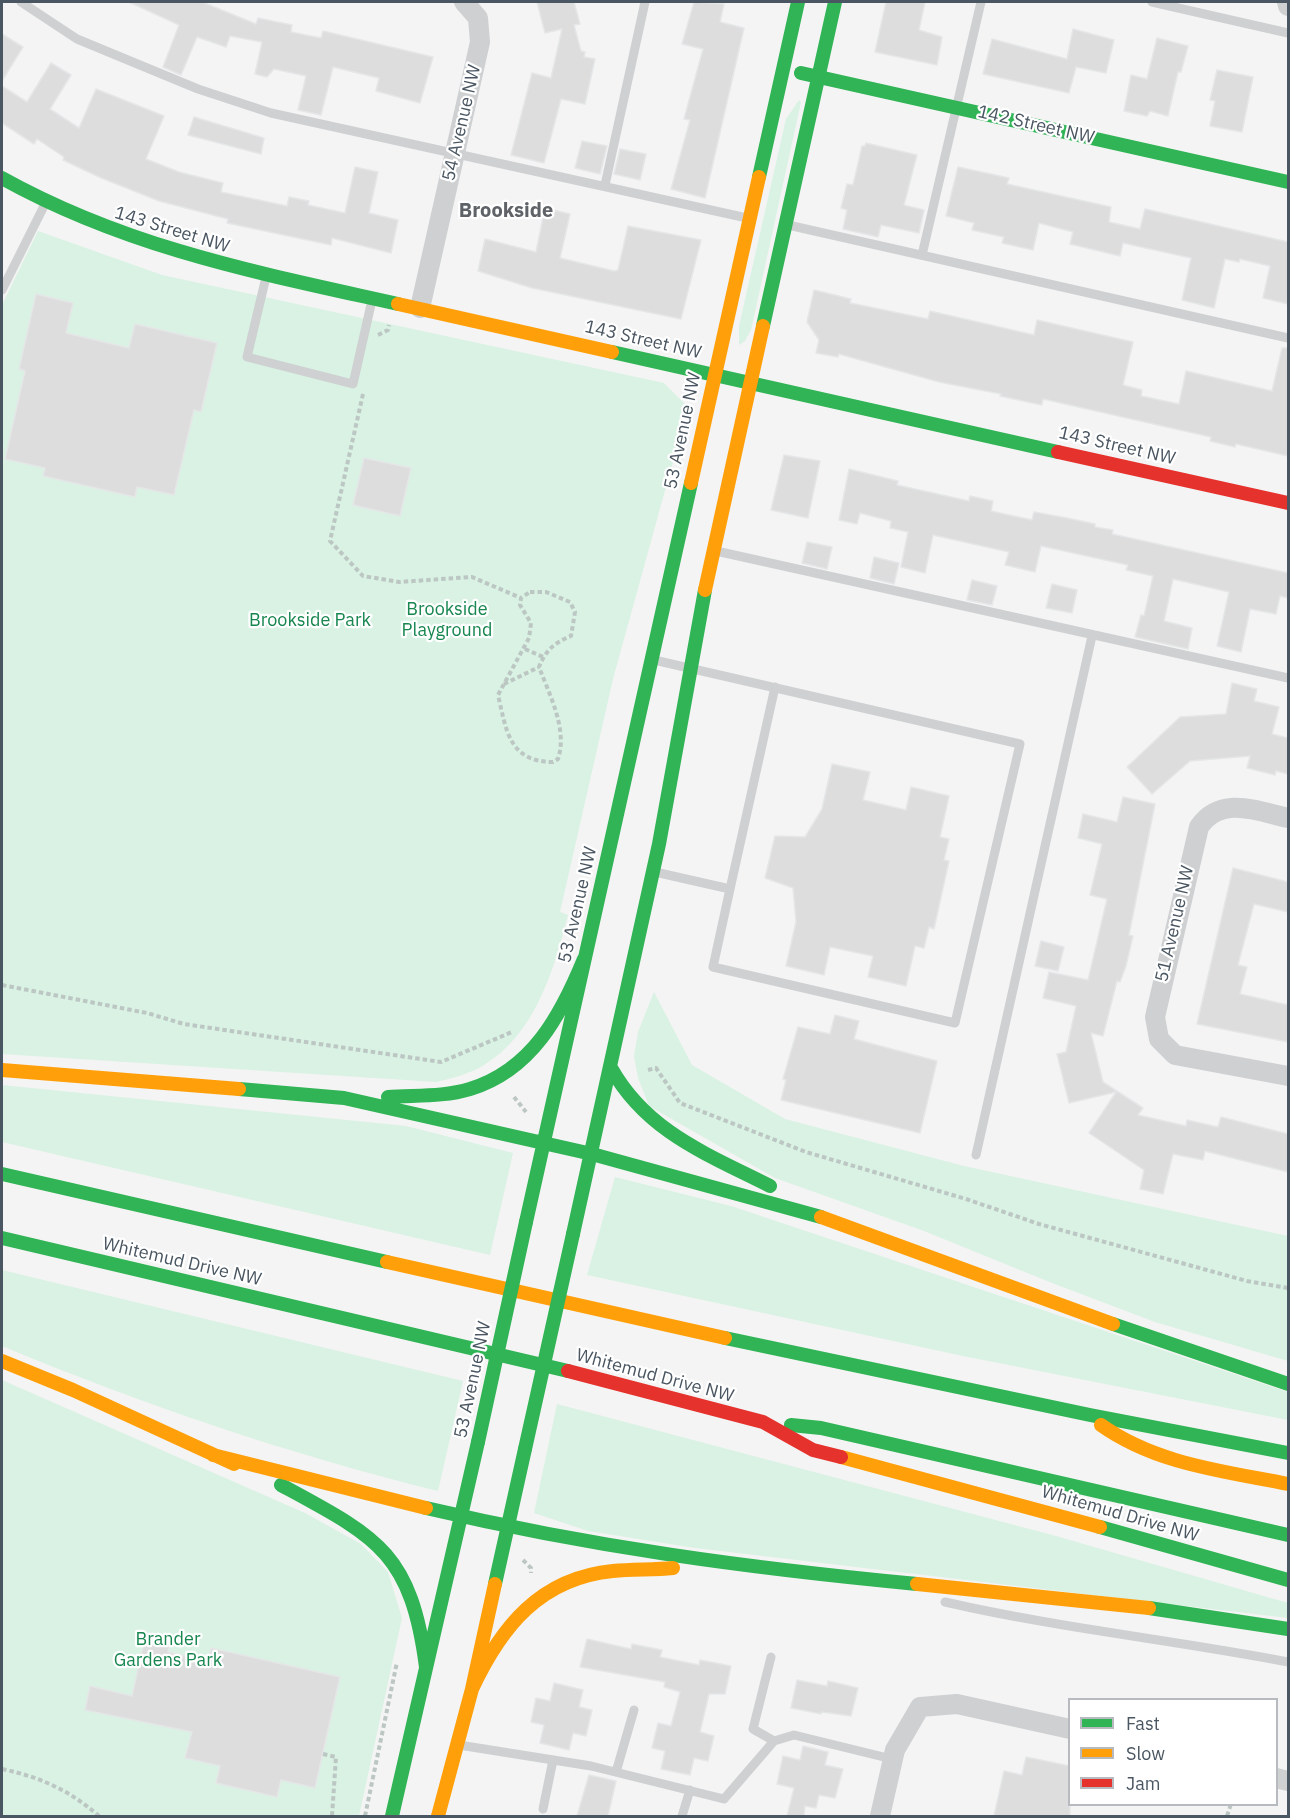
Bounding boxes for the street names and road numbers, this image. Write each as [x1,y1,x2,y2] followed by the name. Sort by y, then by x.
[438,63,486,183] street label: 54 Avenue NW
[976,101,1096,149] street label: 142 Street NW
[112,202,232,258] street label: 143 Street NW
[583,316,703,364] street label: 143 Street NW
[660,371,706,491] street label: 53 Avenue NW
[1057,422,1177,470] street label: 143 Street NW
[554,845,602,965] street label: 53 Avenue NW
[1151,864,1199,984] street label: 51 Avenue NW
[100,1233,264,1291] street label: Whitemud Drive NW
[450,1320,496,1440] street label: 53 Avenue NW
[574,1345,736,1407] street label: Whitemud Drive NW
[1039,1481,1201,1547] street label: Whitemud Drive NW

